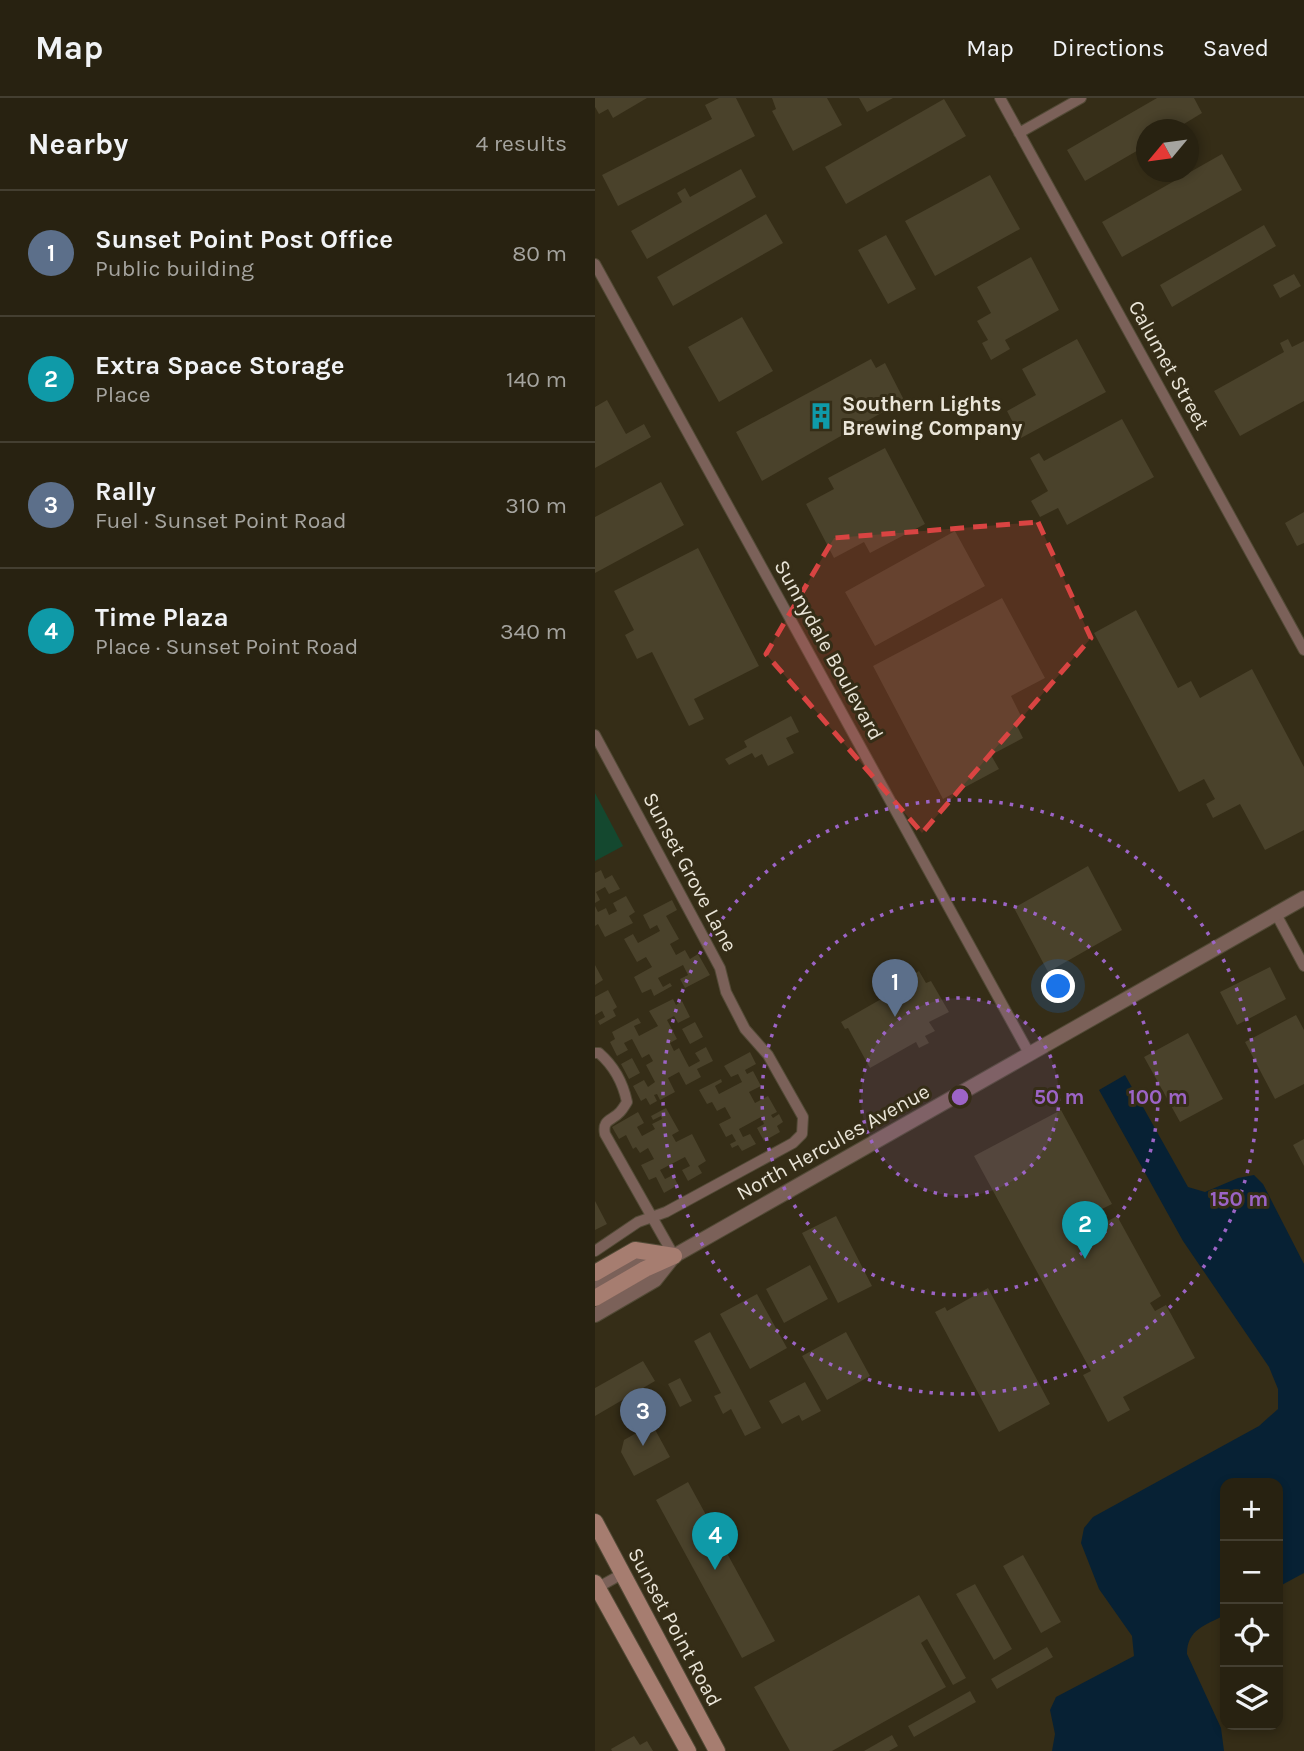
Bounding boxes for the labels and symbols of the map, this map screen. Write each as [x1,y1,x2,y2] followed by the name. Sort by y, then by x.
[1136,119,1199,182] north arrow
[1124,296,1214,434] street label: Calumet Street
[842,392,1023,440] place label: Southern Lights Brewing Company
[806,401,836,431] building icon: Southern Lights Brewing Company
[769,556,889,744] street label: Sunnydale Boulevard
[638,788,742,956] street label: Sunset Grove Lane
[872,959,918,1017] pin: 1
[1041,969,1075,1003] your location
[732,1079,934,1205] street label: North Hercules Avenue
[948,1085,972,1109] centre of rings
[1034,1085,1084,1109] text: 50 m
[1128,1085,1188,1109] text: 100 m
[1210,1187,1268,1211] text: 150 m
[1062,1201,1108,1259] pin: 2
[620,1388,666,1446] pin: 3
[692,1512,738,1570] pin: 4
[623,1544,727,1710] street label: Sunset Point Road

